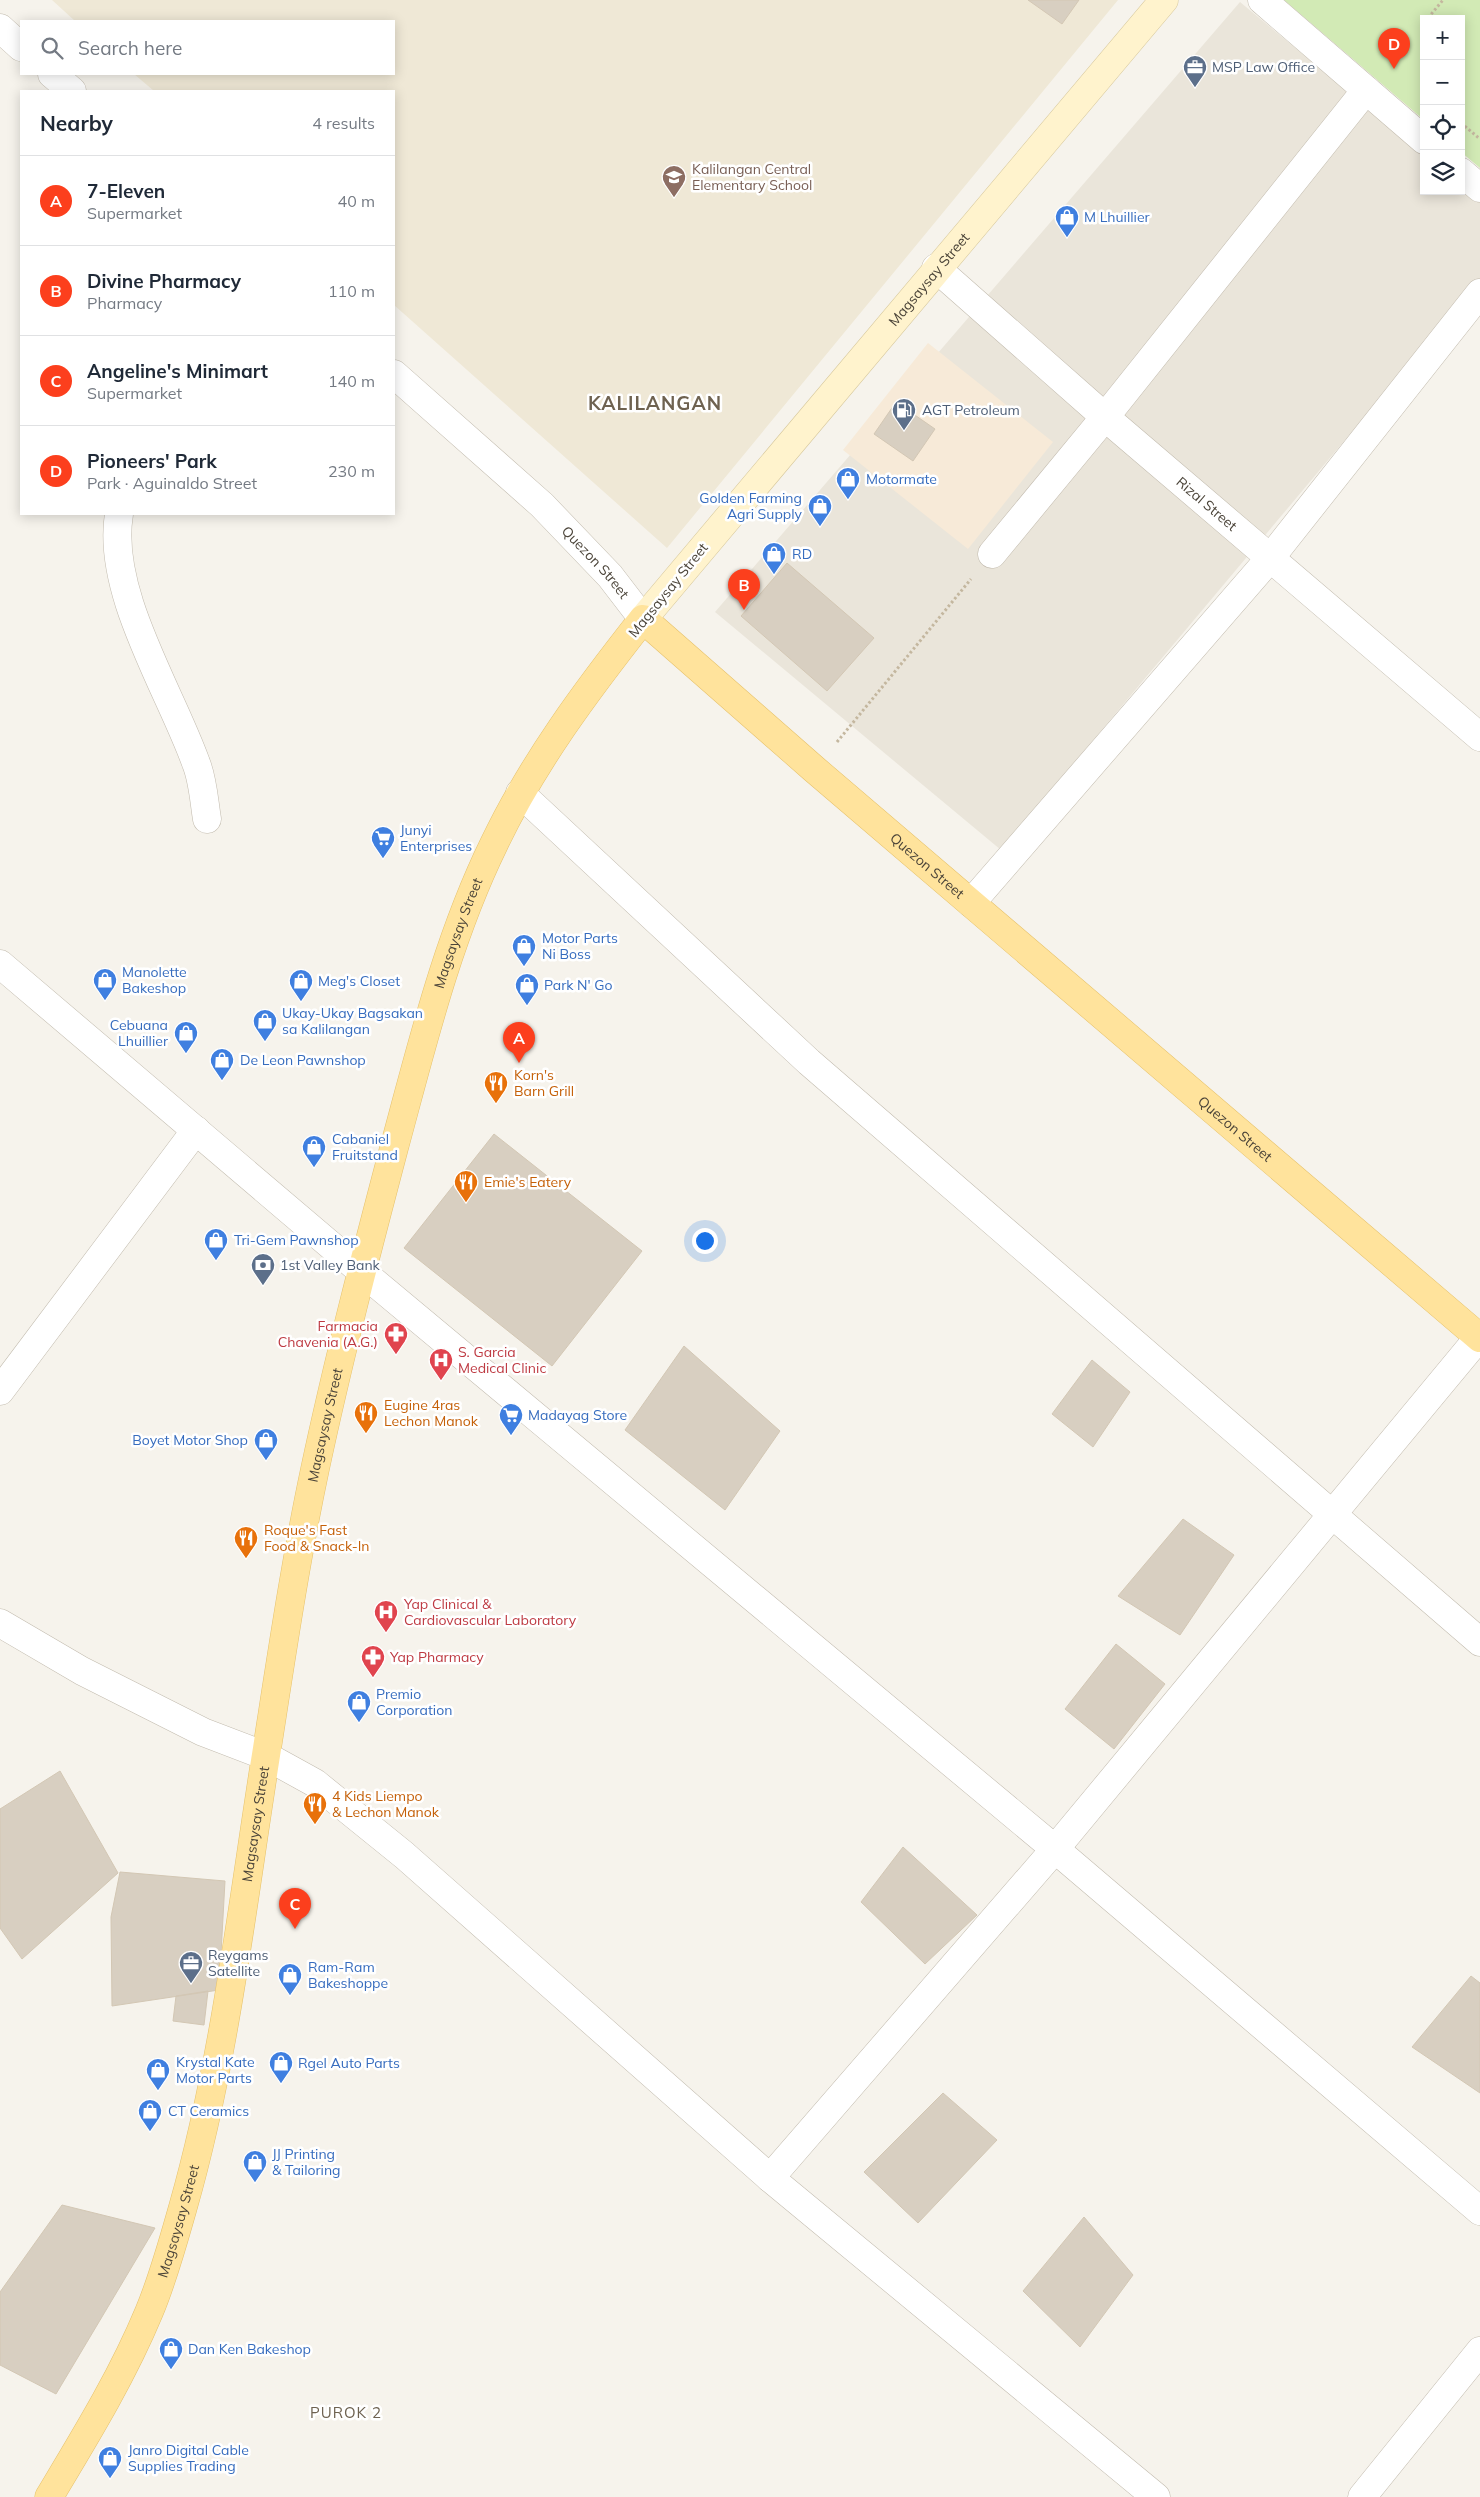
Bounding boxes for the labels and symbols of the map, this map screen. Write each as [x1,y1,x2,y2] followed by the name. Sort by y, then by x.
[1378,28,1410,69] pin: D
[1182,54,1208,88] office icon: MSP Law Office
[1212,58,1315,76] place label: MSP Law Office
[692,160,812,194] place label: Kalilangan Central Elementary School
[661,164,687,198] school or university icon: Kalilangan Central Elementary School
[1054,204,1080,238] shop icon: M Lhuillier
[1084,208,1151,226] place label: M Lhuillier
[884,229,973,330] street label: Magsaysay Street
[588,391,722,415] district label: KALILANGAN
[891,397,917,431] fuel station icon: AGT Petroleum
[922,401,1020,419] place label: AGT Petroleum
[835,466,861,500] shop icon: Motormate
[866,470,937,488] place label: Motormate
[1173,473,1241,535] street label: Rizal Street
[699,489,803,523] place label: Golden Farming Agri Supply
[807,493,833,527] shop icon: Golden Farming Agri Supply
[558,522,633,602] street label: Quezon Street
[624,539,712,641] street label: Magsaysay Street
[761,541,787,575] shop icon: RD
[792,545,812,563] place label: RD
[728,569,760,610] pin: B
[400,821,472,855] place label: Junyi Enterprises
[370,825,396,859] supermarket icon: Junyi Enterprises
[886,829,968,903] street label: Quezon Street
[430,875,487,991] street label: Magsaysay Street
[542,929,618,963] place label: Motor Parts Ni Boss
[511,933,537,967] shop icon: Motor Parts Ni Boss
[122,963,187,997] place label: Manolette Bakeshop
[92,967,118,1001] shop icon: Manolette Bakeshop
[288,968,314,1002] shop icon: Meg's Closet
[318,972,400,990] place label: Meg's Closet
[514,972,540,1006] shop icon: Park N' Go
[544,976,613,994] place label: Park N' Go
[282,1004,423,1038] place label: Ukay-Ukay Bagsakan sa Kalilangan
[252,1008,278,1042] shop icon: Ukay-Ukay Bagsakan sa Kalilangan
[110,1016,169,1050] place label: Cebuana Lhuillier
[173,1020,199,1054] shop icon: Cebuana Lhuillier
[503,1022,535,1063] pin: A
[209,1047,235,1081] shop icon: De Leon Pawnshop
[240,1051,366,1069] place label: De Leon Pawnshop
[514,1066,574,1100] place label: Korn's Barn Grill
[483,1070,509,1104] restaurant icon: Korn's Barn Grill
[1194,1092,1276,1166] street label: Quezon Street
[332,1130,398,1164] place label: Cabaniel Fruitstand
[301,1134,327,1168] shop icon: Cabaniel Fruitstand
[453,1169,479,1203] restaurant icon: Emie's Eatery
[484,1173,572,1191] place label: Emie's Eatery
[203,1227,229,1261] shop icon: Tri-Gem Pawnshop
[692,1228,718,1254] your location
[234,1231,359,1249] place label: Tri-Gem Pawnshop
[250,1252,276,1286] bank icon: 1st Valley Bank
[280,1256,381,1274] place label: 1st Valley Bank
[278,1317,378,1351] place label: Farmacia Chavenia (A.G.)
[383,1321,409,1355] pharmacy icon: Farmacia Chavenia (A.G.)
[458,1343,546,1377] place label: S. Garcia Medical Clinic
[428,1347,454,1381] hospital icon: S. Garcia Medical Clinic
[303,1366,347,1484] street label: Magsaysay Street
[384,1396,479,1430] place label: Eugine 4ras Lechon Manok
[353,1400,379,1434] restaurant icon: Eugine 4ras Lechon Manok
[498,1402,524,1436] supermarket icon: Madayag Store
[528,1406,627,1424] place label: Madayag Store
[253,1427,279,1461] shop icon: Boyet Motor Shop
[132,1431,248,1449] place label: Boyet Motor Shop
[264,1521,370,1555] place label: Roque's Fast Food & Snack-In
[233,1525,259,1559] restaurant icon: Roque's Fast Food & Snack-In
[403,1595,577,1629] place label: Yap Clinical & Cardiovascular Laboratory
[373,1599,399,1633] hospital icon: Yap Clinical & Cardiovascular Laboratory
[360,1644,386,1678] pharmacy icon: Yap Pharmacy
[389,1648,484,1666] place label: Yap Pharmacy
[376,1685,452,1719] place label: Premio Corporation
[346,1689,372,1723] shop icon: Premio Corporation
[238,1765,273,1883] street label: Magsaysay Street
[332,1787,440,1821] place label: 4 Kids Liempo & Lechon Manok
[302,1791,328,1825] restaurant icon: 4 Kids Liempo & Lechon Manok
[279,1888,311,1929] pin: C
[208,1946,269,1980] place label: Reygams Satellite
[178,1950,204,1984] office icon: Reygams Satellite
[308,1958,388,1992] place label: Ram-Ram Bakeshoppe
[277,1962,303,1996] shop icon: Ram-Ram Bakeshoppe
[268,2050,294,2084] shop icon: Rgel Auto Parts
[176,2053,255,2087] place label: Krystal Kate Motor Parts
[298,2054,400,2072] place label: Rgel Auto Parts
[145,2057,171,2091] shop icon: Krystal Kate Motor Parts
[137,2098,163,2132] shop icon: CT Ceramics
[168,2102,249,2120] place label: CT Ceramics
[272,2145,341,2179] place label: JJ Printing & Tailoring
[242,2149,268,2183] shop icon: JJ Printing & Tailoring
[154,2163,203,2280] street label: Magsaysay Street
[158,2336,184,2370] shop icon: Dan Ken Bakeshop
[188,2340,311,2358] place label: Dan Ken Bakeshop
[310,2403,382,2422] district label: PUROK 2
[128,2441,249,2475] place label: Janro Digital Cable Supplies Trading
[97,2445,123,2479] shop icon: Janro Digital Cable Supplies Trading

